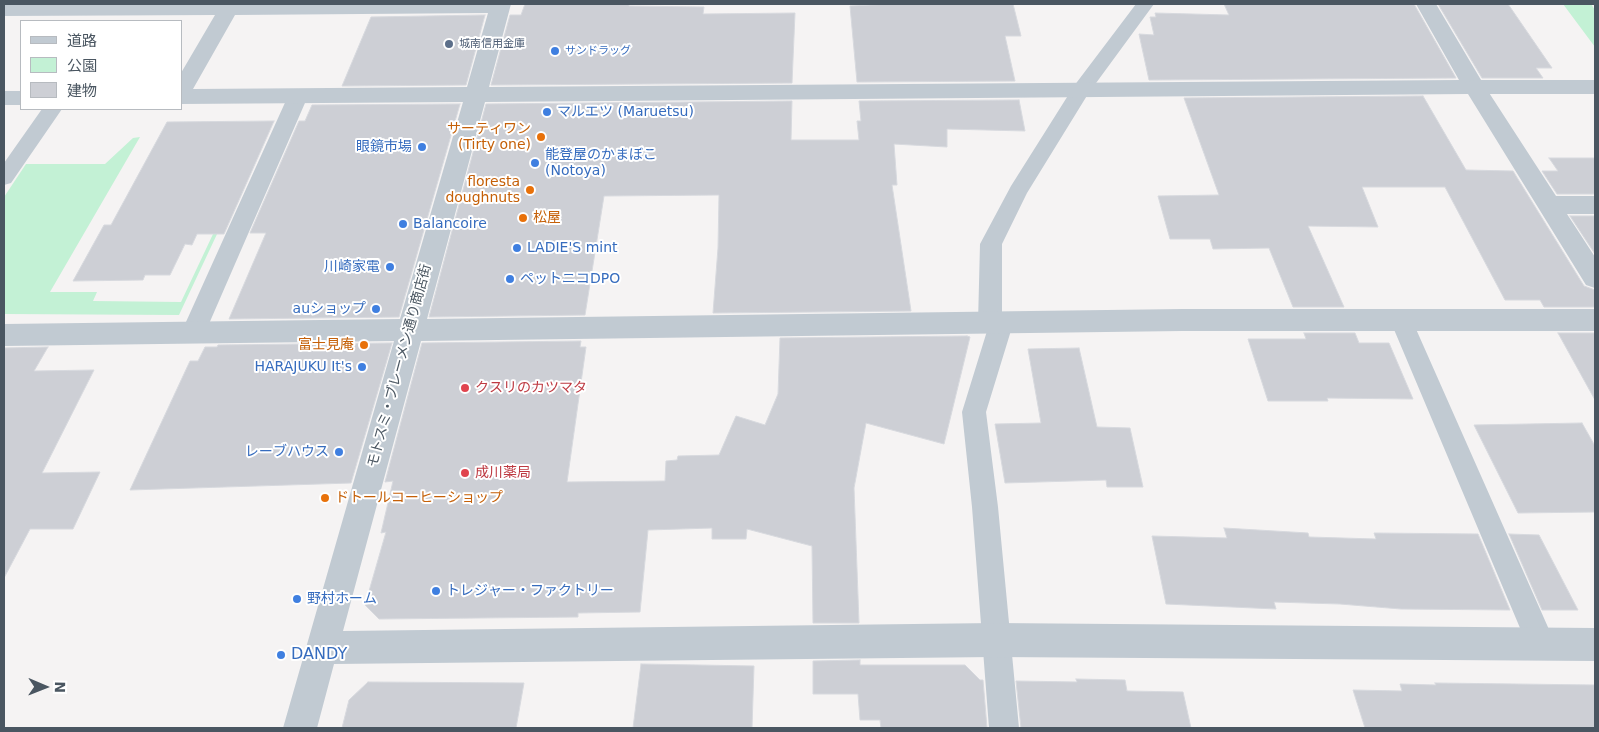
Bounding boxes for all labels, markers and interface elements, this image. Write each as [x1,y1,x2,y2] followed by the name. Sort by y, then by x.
[20,20,182,110] legend
[67,32,97,50] text: 道路
[459,37,525,51] place label: 城南信用金庫
[443,38,455,50] marker: 城南信用金庫
[565,44,631,58] place label: サンドラッグ
[549,45,561,57] marker: サンドラッグ
[67,57,97,75] text: 公園
[67,82,97,100] text: 建物
[557,104,694,120] place label: マルエツ (Maruetsu)
[541,106,553,118] marker: マルエツ (Maruetsu)
[447,121,531,154] place label: サーティワン (Tirty one)
[535,131,547,143] marker: サーティワン (Tirty one)
[356,139,412,155] place label: 眼鏡市場
[416,141,428,153] marker: 眼鏡市場
[545,147,657,180] place label: 能登屋のかまぼこ (Notoya)
[529,157,541,169] marker: 能登屋のかまぼこ (Notoya)
[445,174,520,206] place label: floresta doughnuts
[524,184,536,196] marker: floresta doughnuts
[533,210,561,226] place label: 松屋
[517,212,529,224] marker: 松屋
[413,216,487,232] place label: Balancoire
[397,218,409,230] marker: Balancoire
[527,240,618,256] place label: LADIE'S mint
[511,242,523,254] marker: LADIE'S mint
[324,259,380,275] place label: 川崎家電
[384,261,396,273] marker: 川崎家電
[365,262,435,470] street label: モトスミ・ブレーメン通り商店街
[520,271,620,287] place label: ペットニコDPO
[504,273,516,285] marker: ペットニコDPO
[293,301,366,317] place label: auショップ
[370,303,382,315] marker: auショップ
[298,337,354,353] place label: 富士見庵
[358,339,370,351] marker: 富士見庵
[255,359,352,375] place label: HARAJUKU It's
[356,361,368,373] marker: HARAJUKU It's
[475,380,587,396] place label: クスリのカツマタ
[459,382,471,394] marker: クスリのカツマタ
[245,444,329,460] place label: レーブハウス
[333,446,345,458] marker: レーブハウス
[475,465,531,481] place label: 成川薬局
[459,467,471,479] marker: 成川薬局
[335,490,503,506] place label: ドトールコーヒーショップ
[319,492,331,504] marker: ドトールコーヒーショップ
[446,583,614,599] place label: トレジャー・ファクトリー
[430,585,442,597] marker: トレジャー・ファクトリー
[307,591,377,607] place label: 野村ホーム
[291,593,303,605] marker: 野村ホーム
[291,645,347,665] place label: DANDY
[275,649,287,661] marker: DANDY
[20,662,70,712] north arrow
[52,681,68,693] text: N

